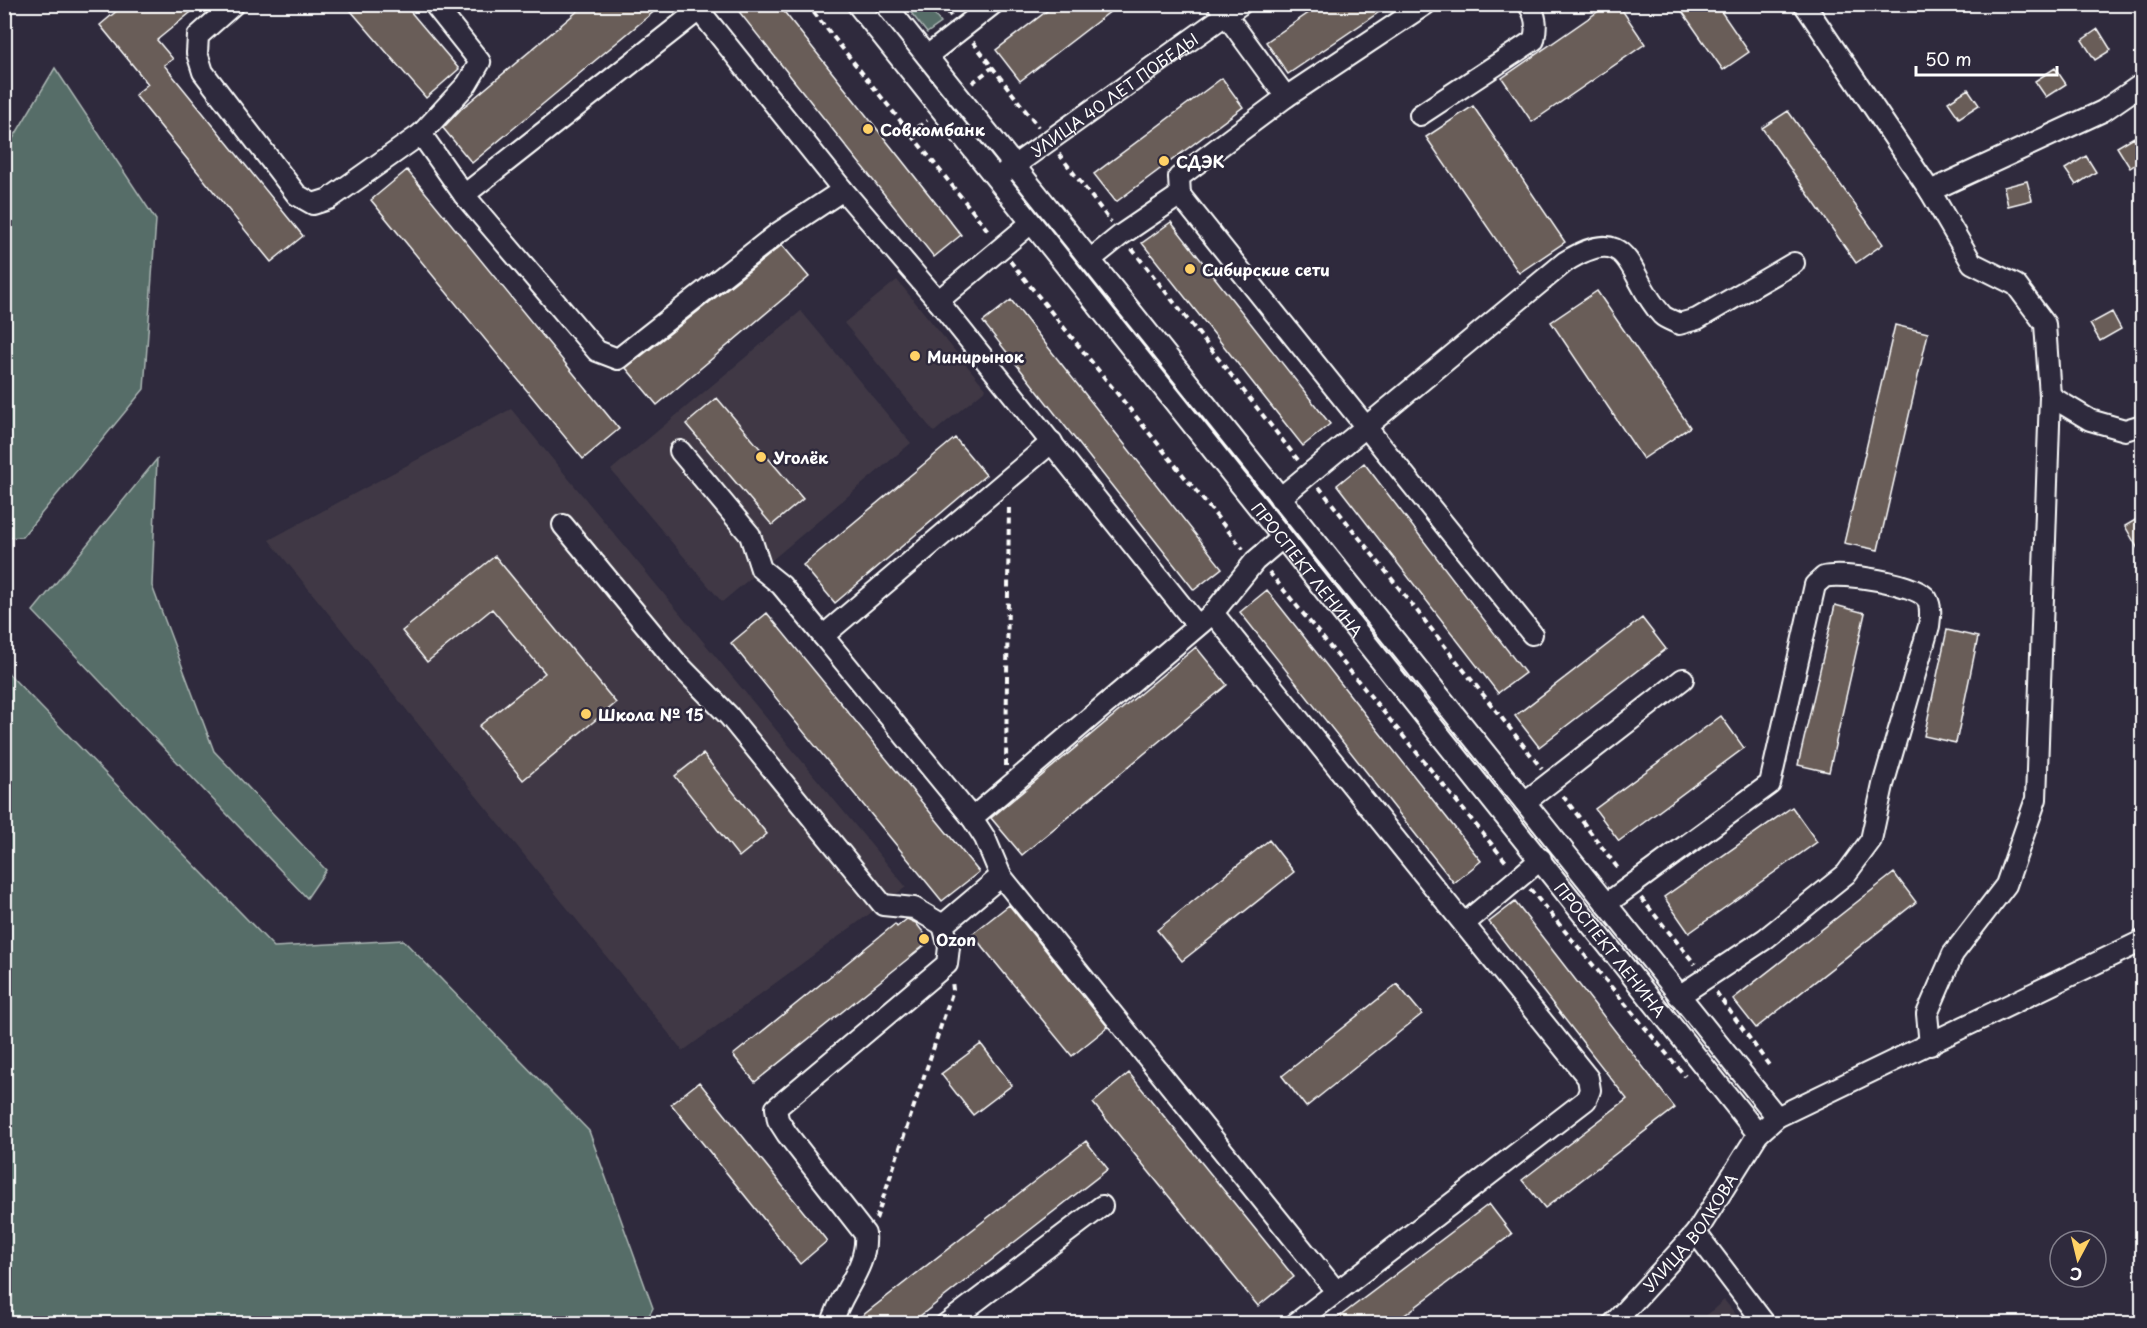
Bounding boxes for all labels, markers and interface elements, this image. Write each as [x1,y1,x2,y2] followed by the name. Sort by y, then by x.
[1026,26,1203,162] street label: УЛИЦА 40 ЛЕТ ПОБЕДЫ
[1916,39,2057,77] scale bar
[1925,45,1972,72] text: 50 m
[880,117,986,141] place label: Совкомбанк
[861,122,875,136] marker: Совкомбанк
[1176,149,1224,173] place label: СДЭК
[1157,154,1171,168] marker: СДЭК
[1202,257,1330,281] place label: Сибирские сети
[1183,262,1197,276] marker: Сибирские сети
[927,344,1025,368] place label: Минирынок
[908,349,922,363] marker: Минирынок
[773,445,829,469] place label: Уголёк
[754,450,768,464] marker: Уголёк
[1246,497,1369,642] street label: ПРОСПЕКТ ЛЕНИНА
[598,702,704,726] place label: Школа № 15
[579,707,593,721] marker: Школа № 15
[1549,877,1672,1022] street label: ПРОСПЕКТ ЛЕНИНА
[936,927,976,951] place label: Ozon
[917,932,931,946] marker: Ozon
[1637,1168,1743,1296] street label: УЛИЦА ВОЛКОВА
[2048,1229,2108,1289] north arrow
[2069,1262,2083,1288] text: С

